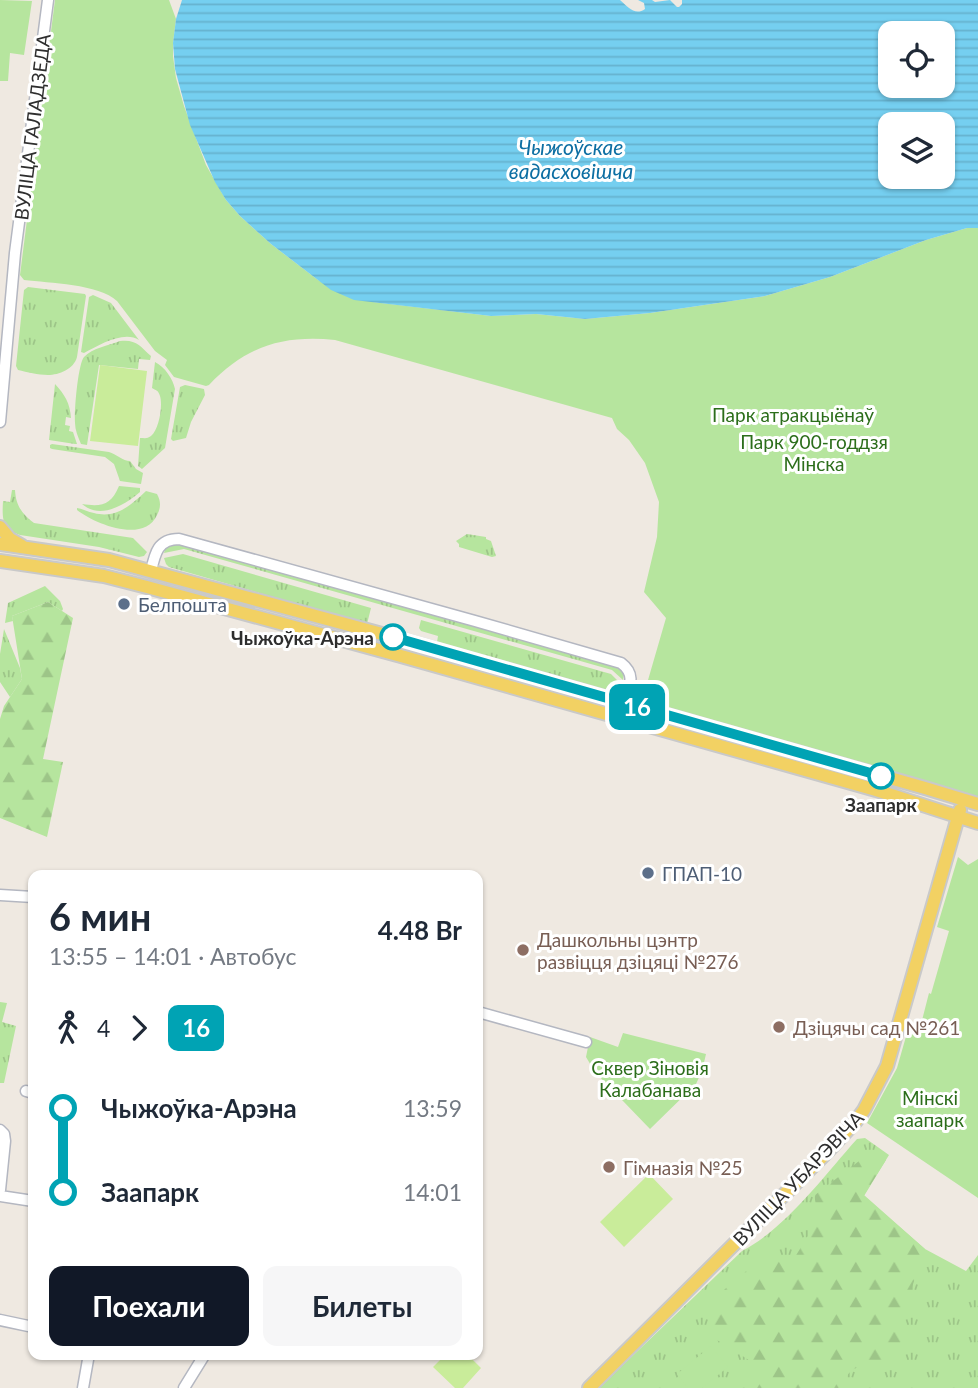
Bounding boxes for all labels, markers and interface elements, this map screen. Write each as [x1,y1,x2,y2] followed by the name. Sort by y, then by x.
[878,21,955,189] map controls
[878,21,955,98] button: locate
[9,32,55,221] street label: ВУЛІЦА ГАЛАДЗЕДА
[878,112,955,189] button: layers
[509,134,633,183] water label: Чыжоўскае вадасховішча
[712,403,874,426] park label: Парк атракцыёнаў
[740,430,888,475] park label: Парк 900-годдзя Мінска
[138,593,227,616] place label: Белпошта
[116,596,132,612] marker: Белпошта
[380,624,406,650] marker: Чыжоўка-Арэна
[231,626,374,649] place label: Чыжоўка-Арэна
[606,684,668,730] line badge: 16
[623,692,651,721] text: 16
[868,763,894,789] marker: Заапарк
[845,793,918,816] place label: Заапарк
[662,862,742,885] place label: ГПАП-10
[640,865,656,881] marker: ГПАП-10
[49,893,151,939] text: 6 мин
[378,914,462,946] text: 4.48 Br
[537,928,738,973] place label: Дашкольны цэнтр развіцця дзіцяці №276
[49,942,297,970] text: 13:55 – 14:01 · Автобус
[515,942,531,958] marker: Дашкольны цэнтр развіцця дзіцяці №276
[49,1009,87,1047] icon: walk
[120,1009,158,1047] icon: forward
[182,1013,210,1042] text: 16
[97,1014,110,1042] text: 4
[793,1016,960,1039] place label: Дзіцячы сад №261
[771,1019,787,1035] marker: Дзіцячы сад №261
[591,1056,709,1101] park label: Сквер Зіновія Калабанава
[896,1086,964,1131] park label: Мінскі заапарк
[101,1092,297,1124] text: Чыжоўка-Арэна
[403,1094,462,1122] text: 13:59
[728,1106,868,1250] street label: ВУЛІЦА УБАРЭВІЧА
[623,1156,743,1179] place label: Гімназія №25
[601,1159,617,1175] marker: Гімназія №25
[101,1176,199,1208] text: Заапарк
[403,1178,462,1206] text: 14:01
[49,1266,249,1346] button: Поехали
[263,1266,462,1346] button: Билеты

